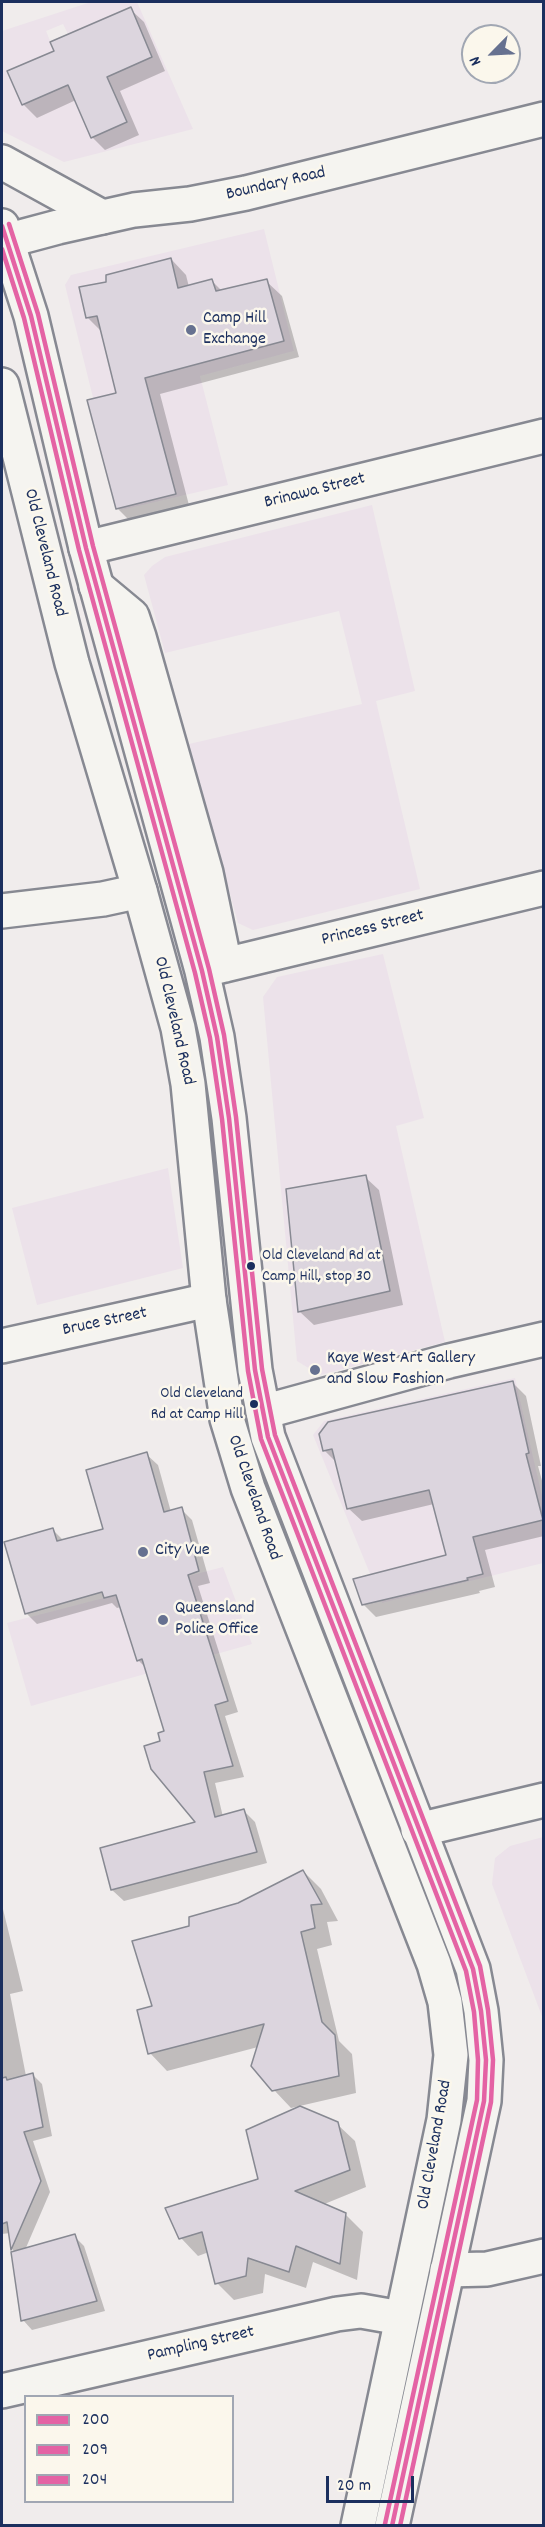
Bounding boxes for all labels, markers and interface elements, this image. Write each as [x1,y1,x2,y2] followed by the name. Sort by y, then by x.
[461,24,521,84] north arrow
[464,52,488,69] text: N
[224,163,328,207] street label: Boundary Road
[203,309,266,352] place label: Camp Hill Exchange
[184,323,198,337] marker: Camp Hill Exchange
[262,469,368,515] street label: Brinawa Street
[18,487,70,619] street label: Old Cleveland Road
[320,906,426,952] street label: Princess Street
[148,955,198,1087] street label: Old Cleveland Road
[262,1247,381,1285] place label: Old Cleveland Rd at Camp Hill, stop 30
[245,1260,257,1272] marker: Old Cleveland Rd at Camp Hill, stop 30
[61,1303,149,1343] street label: Bruce Street
[327,1349,475,1392] place label: Kaye West Art Gallery and Slow Fashion
[308,1363,322,1377] marker: Kaye West Art Gallery and Slow Fashion
[151,1385,243,1423] place label: Old Cleveland Rd at Camp Hill
[248,1398,260,1410] marker: Old Cleveland Rd at Camp Hill
[221,1433,285,1563] street label: Old Cleveland Road
[155,1541,210,1563] place label: City Vue
[136,1545,150,1559] marker: City Vue
[175,1599,259,1642] place label: Queensland Police Office
[156,1613,170,1627] marker: Queensland Police Office
[414,2079,458,2211] street label: Old Cleveland Road
[146,2322,256,2368] street label: Pampling Street
[24,2395,234,2503] legend
[82,2408,110,2433] text: 200
[82,2438,108,2463] text: 209
[329,2464,418,2502] scale bar
[82,2468,107,2493] text: 204
[337,2474,371,2499] text: 20 m

